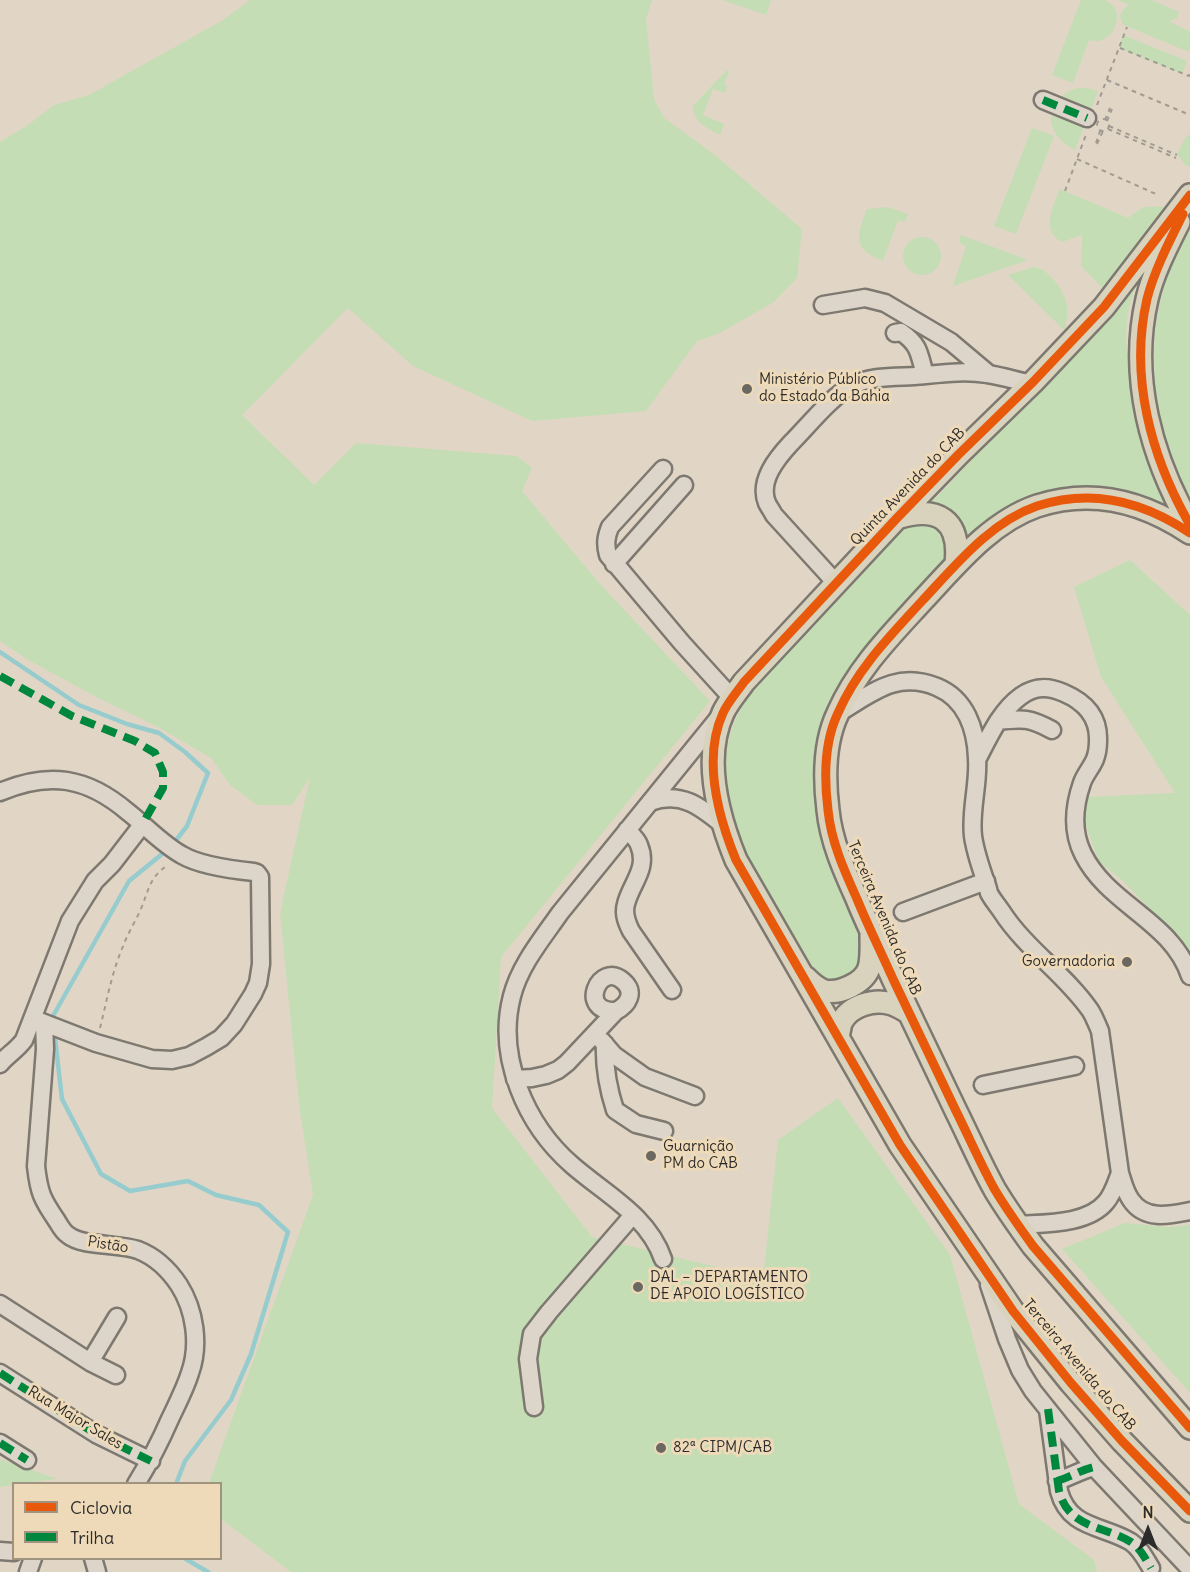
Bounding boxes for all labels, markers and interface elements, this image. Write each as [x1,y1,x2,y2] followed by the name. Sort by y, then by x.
[759,371,890,406] place label: Ministério Público do Estado da Bahia
[740,382,754,396] marker: Ministério Público do Estado da Bahia
[847,424,969,550] street label: Quinta Avenida do CAB
[843,838,925,998] street label: Terceira Avenida do CAB
[1022,953,1115,971] place label: Governadoria
[1120,955,1134,969] marker: Governadoria
[663,1138,738,1173] place label: Guarnição PM do CAB
[644,1149,658,1163] marker: Guarnição PM do CAB
[86,1233,130,1257] street label: Pistão
[650,1269,808,1304] place label: DAL – DEPARTAMENTO DE APOIO LOGÍSTICO
[631,1280,645,1294] marker: DAL – DEPARTAMENTO DE APOIO LOGÍSTICO
[1019,1296,1139,1434] street label: Terceira Avenida do CAB
[24,1383,126,1453] street label: Rua Major Sales
[673,1439,772,1457] place label: 82ª CIPM/CAB
[654,1441,668,1455] marker: 82ª CIPM/CAB
[12,1482,222,1560] legend
[70,1496,132,1519] text: Ciclovia
[1118,1500,1178,1560] north arrow
[1142,1502,1154,1522] text: N
[70,1526,114,1549] text: Trilha

